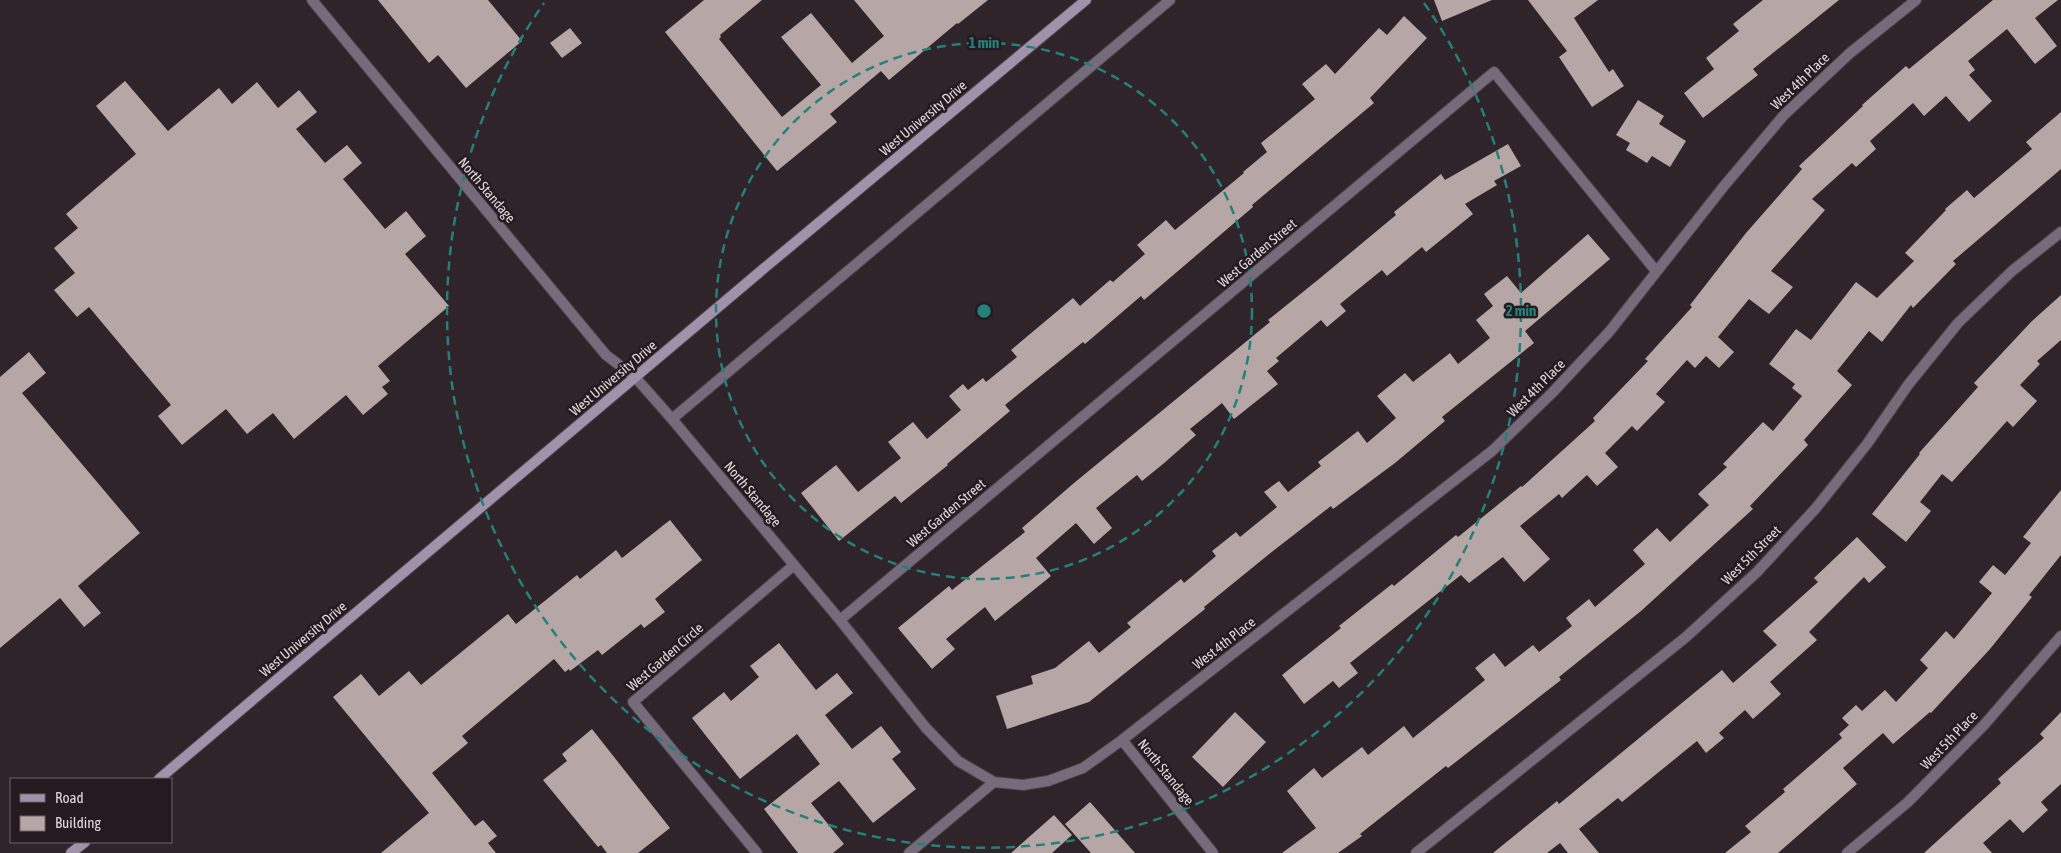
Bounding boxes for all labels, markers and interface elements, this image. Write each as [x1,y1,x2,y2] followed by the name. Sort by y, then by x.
[969,34,999,51] text: 1 min
[1767,49,1833,113] street label: West 4th Place
[876,77,970,159] street label: West University Drive
[455,154,519,226] street label: North Standage
[1215,216,1299,290] street label: West Garden Street
[975,302,993,320] centre of rings
[1506,302,1536,319] text: 2 min
[566,337,660,419] street label: West University Drive
[1504,356,1568,420] street label: West 4th Place
[721,458,785,530] street label: North Standage
[904,476,988,550] street label: West Garden Street
[1718,522,1784,588] street label: West 5th Street
[256,598,350,680] street label: West University Drive
[1190,614,1258,672] street label: West 4th Place
[624,620,706,694] street label: West Garden Circle
[1917,707,1981,773] street label: West 5th Place
[1135,736,1197,808] street label: North Standage
[10,778,172,843] legend
[55,789,84,806] text: Road
[55,814,101,831] text: Building

